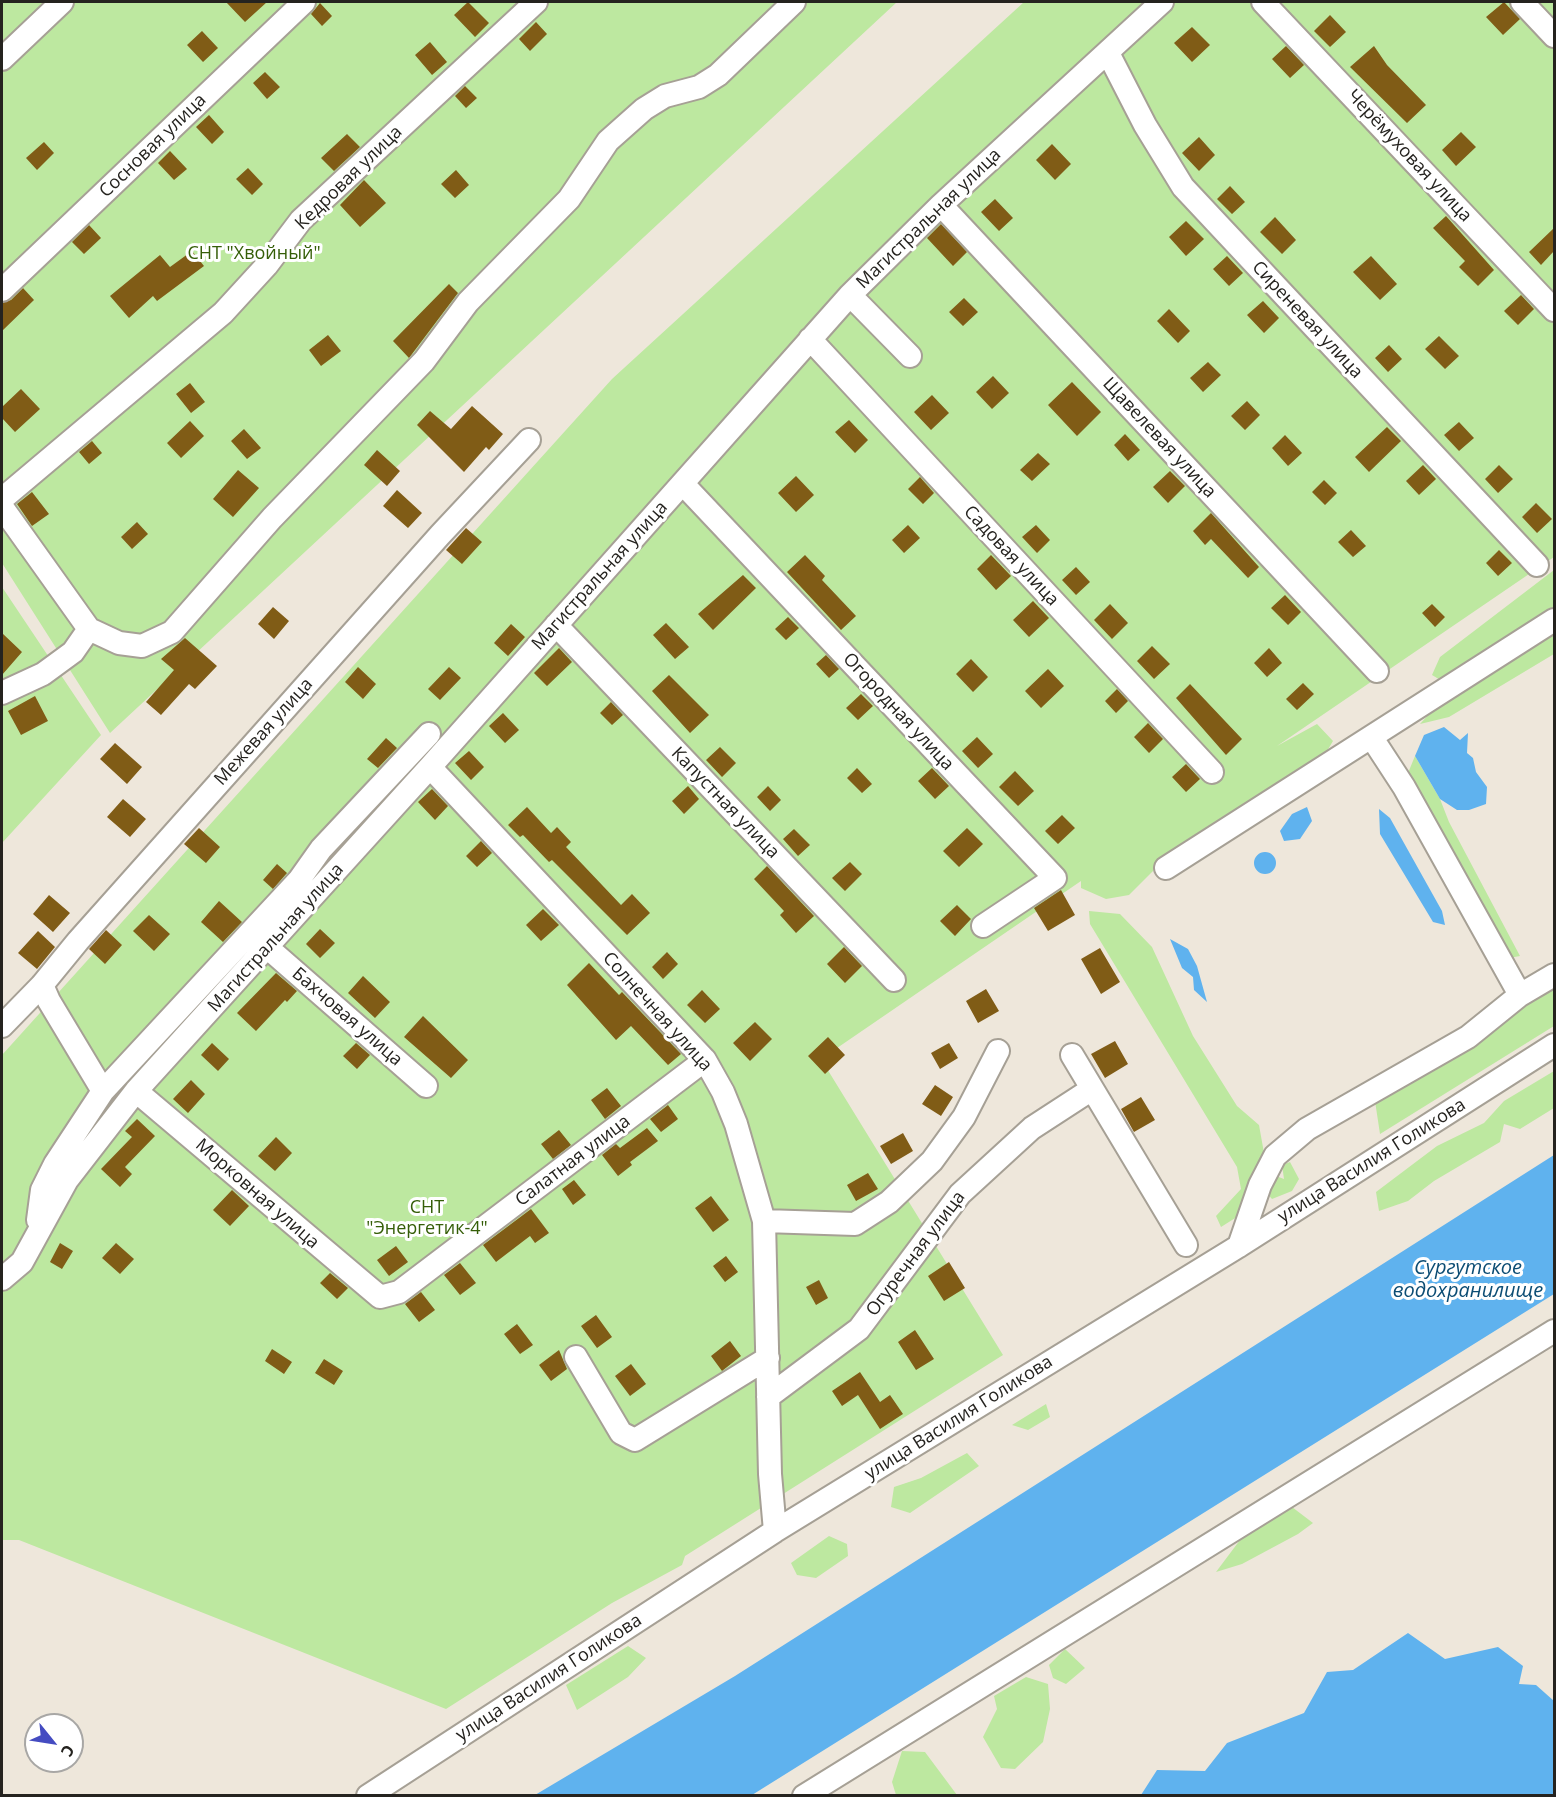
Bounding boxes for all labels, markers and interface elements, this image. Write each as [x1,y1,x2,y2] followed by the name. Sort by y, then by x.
[1342,85,1476,227] street label: Черёмуховая улица
[95,90,211,202] street label: Сосновая улица
[291,122,407,234] street label: Кедровая улица
[852,144,1006,294] street label: Магистральная улица
[187,243,321,265] park label: СНТ "Хвойный"
[1247,257,1367,383] street label: Сиреневая улица
[1098,373,1220,503] street label: Щавелевая улица
[528,497,672,655] street label: Магистральная улица
[959,501,1063,611] street label: Садовая улица
[838,649,958,775] street label: Огородная улица
[210,674,318,790] street label: Межевая улица
[666,743,784,863] street label: Капустная улица
[204,859,348,1017] street label: Магистральная улица
[598,948,716,1076] street label: Солнечная улица
[287,963,407,1071] street label: Бахчовая улица
[1274,1094,1470,1228] street label: улица Василия Голикова
[511,1111,635,1211] street label: Салатная улица
[191,1134,323,1254] street label: Морковная улица
[862,1187,970,1321] street label: Огуречная улица
[366,1197,488,1240] park label: СНТ "Энергетик-4"
[1393,1256,1543,1303] water label: Сургутское водохранилище
[861,1351,1057,1485] street label: улица Василия Голикова
[452,1610,646,1746] street label: улица Василия Голикова
[24,1713,84,1773] north arrow
[56,1741,80,1761] text: С

